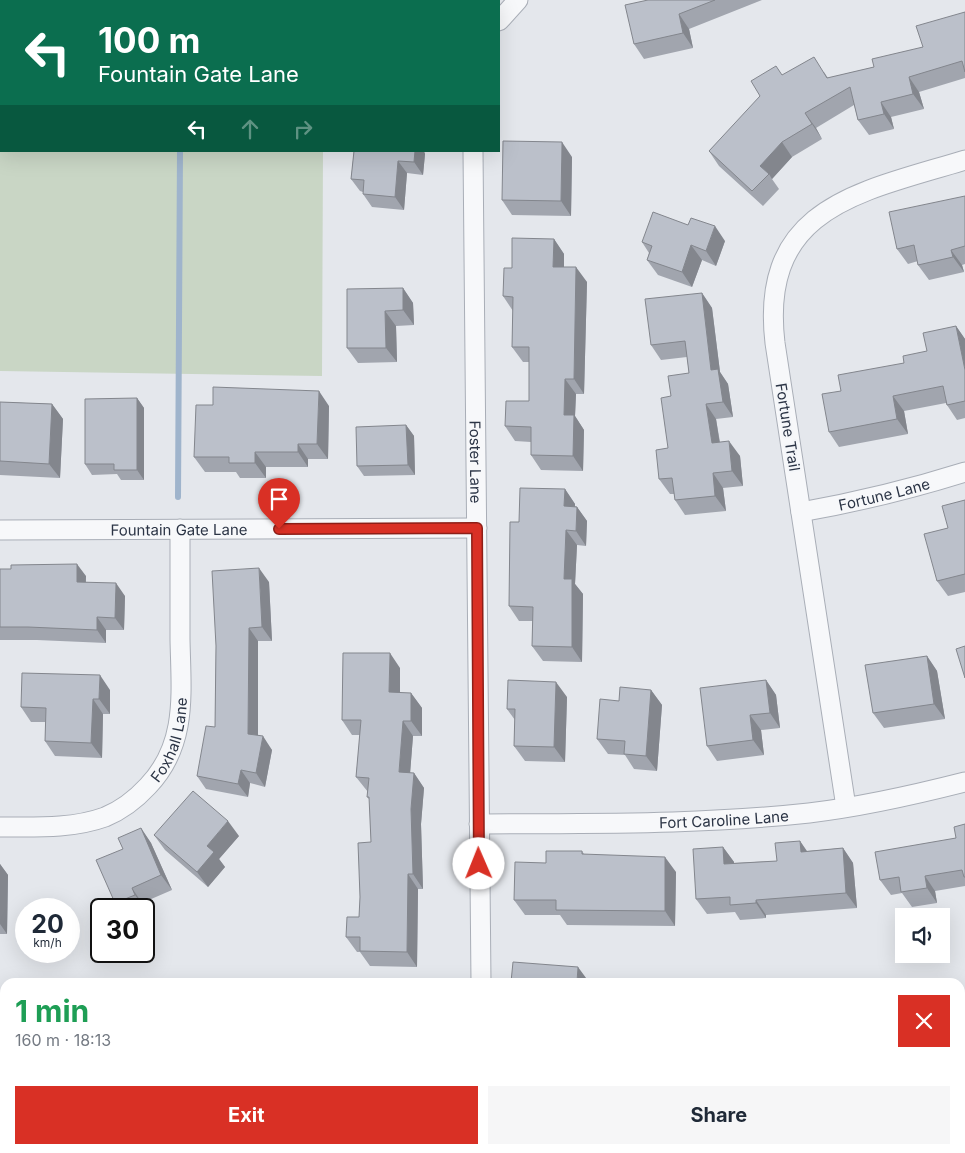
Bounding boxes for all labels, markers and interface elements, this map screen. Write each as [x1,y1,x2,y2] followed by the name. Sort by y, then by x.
[98,19,201,61] text: 100 m
[15,20,80,85] icon: left
[98,61,299,87] text: Fountain Gate Lane
[183,115,211,143] icon: left
[236,115,264,143] icon: ahead
[289,115,317,143] icon: right
[772,382,804,472] street label: Fortune Trail
[466,420,486,504] street label: Foster Lane
[837,474,932,514] street label: Fortune Lane
[258,478,300,529] pin
[265,485,293,513] icon: arrive
[110,519,248,539] street label: Fountain Gate Lane
[146,697,190,786] street label: Foxhall Lane
[659,806,790,832] street label: Fort Caroline Lane
[452,837,504,889] position arrow
[90,898,155,963] speed limit sign: 30
[895,908,950,963] map controls
[895,908,950,963] button: sound
[31,909,64,939] text: 20
[33,935,62,950] text: km/h
[15,993,89,1029] text: 1 min
[898,995,950,1047] button: close
[15,1030,111,1050] text: 160 m · 18:13
[15,1086,478,1144] button: Exit
[488,1086,950,1144] button: Share

